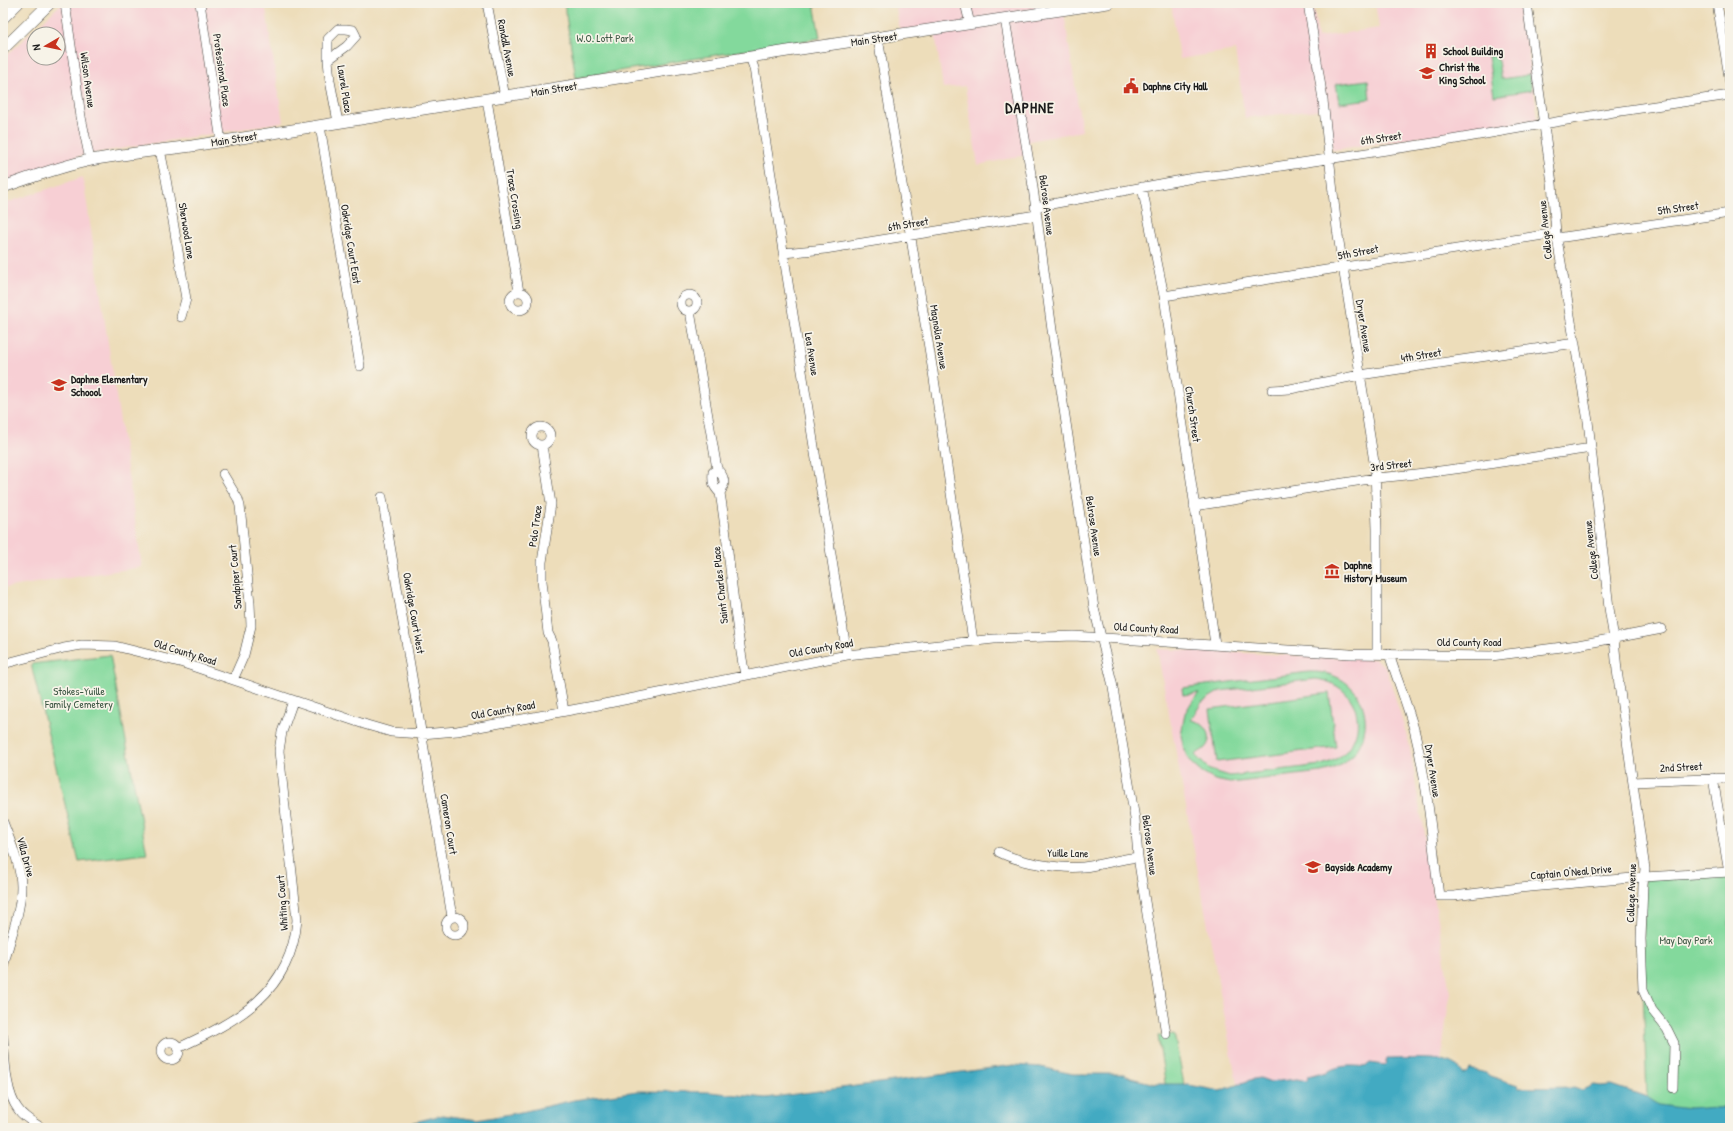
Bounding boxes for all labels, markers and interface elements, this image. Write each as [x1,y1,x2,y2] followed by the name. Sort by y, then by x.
[495,18,520,78] street label: Randall Avenue
[26,26,66,66] north arrow
[850,29,898,49] street label: Main Street
[576,31,634,45] park label: W.O. Lott Park
[210,33,234,108] street label: Professional Place
[1422,42,1440,60] building icon: School Building
[29,43,43,52] text: N
[1443,44,1503,59] place label: School Building
[77,51,99,109] street label: Wilson Avenue
[1439,60,1486,88] place label: Christ the King School
[334,64,356,114] street label: Laurel Place
[1418,64,1436,82] school or university icon: Christ the King School
[1122,77,1140,95] public building icon: Daphne City Hall
[530,78,578,100] street label: Main Street
[1143,79,1209,94] place label: Daphne City Hall
[1005,97,1055,118] district label: DAPHNE
[210,128,258,150] street label: Main Street
[1360,128,1402,148] street label: 6th Street
[503,168,527,230] street label: Trace Crossing
[1036,174,1058,237] street label: Belrose Avenue
[1657,198,1700,218] street label: 5th Street
[1535,199,1555,260] street label: College Avenue
[176,202,198,261] street label: Sherwood Lane
[338,203,364,285] street label: Oakridge Court East
[887,214,930,234] street label: 6th Street
[1336,241,1380,263] street label: 5th Street
[1353,299,1375,354] street label: Dryer Avenue
[927,304,951,371] street label: Magnolia Avenue
[802,332,822,377] street label: Lea Avenue
[1400,345,1442,365] street label: 4th Street
[71,372,148,399] place label: Daphne Elementary Schoool
[50,376,68,394] school or university icon: Daphne Elementary Schoool
[1182,385,1204,443] street label: Church Street
[1370,456,1413,474] street label: 3rd Street
[1083,495,1105,558] street label: Belrose Avenue
[525,504,545,548] street label: Polo Trace
[1580,519,1602,580] street label: College Avenue
[225,544,245,610] street label: Sandpiper Court
[709,545,731,624] street label: Saint Charles Place
[1344,558,1407,586] place label: Daphne History Museum
[1323,562,1341,580] museum icon: Daphne History Museum
[400,571,428,655] street label: Oakridge Court West
[1113,619,1179,637] street label: Old County Road
[788,635,855,661] street label: Old County Road
[1437,635,1502,649] street label: Old County Road
[152,636,219,668] street label: Old County Road
[44,684,113,711] park label: Stokes-Yuille Family Cemetery
[470,697,537,723] street label: Old County Road
[1422,744,1444,799] street label: Dryer Avenue
[1659,759,1703,775] street label: 2nd Street
[437,793,461,856] street label: Cameron Court
[1139,814,1161,877] street label: Belrose Avenue
[14,835,38,879] street label: Villa Drive
[1047,846,1089,860] street label: Yuille Lane
[1304,858,1322,876] school or university icon: Bayside Academy
[1325,860,1393,875] place label: Bayside Academy
[1530,861,1613,883] street label: Captain O'Neal Drive
[1623,863,1639,923] street label: College Avenue
[273,875,291,931] street label: Whiting Court
[1659,933,1713,947] park label: May Day Park

